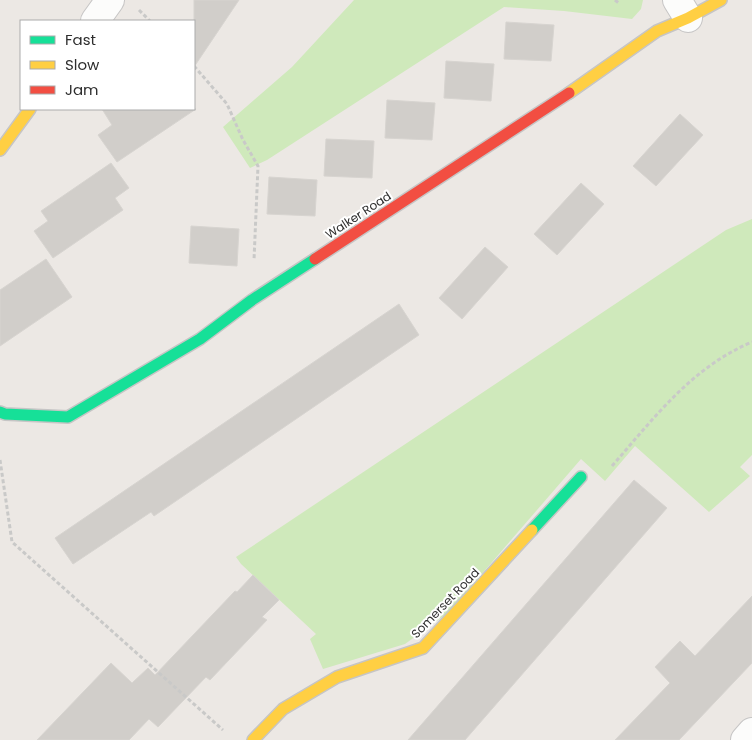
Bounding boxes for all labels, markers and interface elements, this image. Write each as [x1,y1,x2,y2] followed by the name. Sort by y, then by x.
[20,20,195,110] legend
[65,29,96,50] text: Fast
[65,54,100,75] text: Slow
[65,79,99,100] text: Jam
[322,187,394,243] street label: Walker Road
[407,564,483,642] street label: Somerset Road

